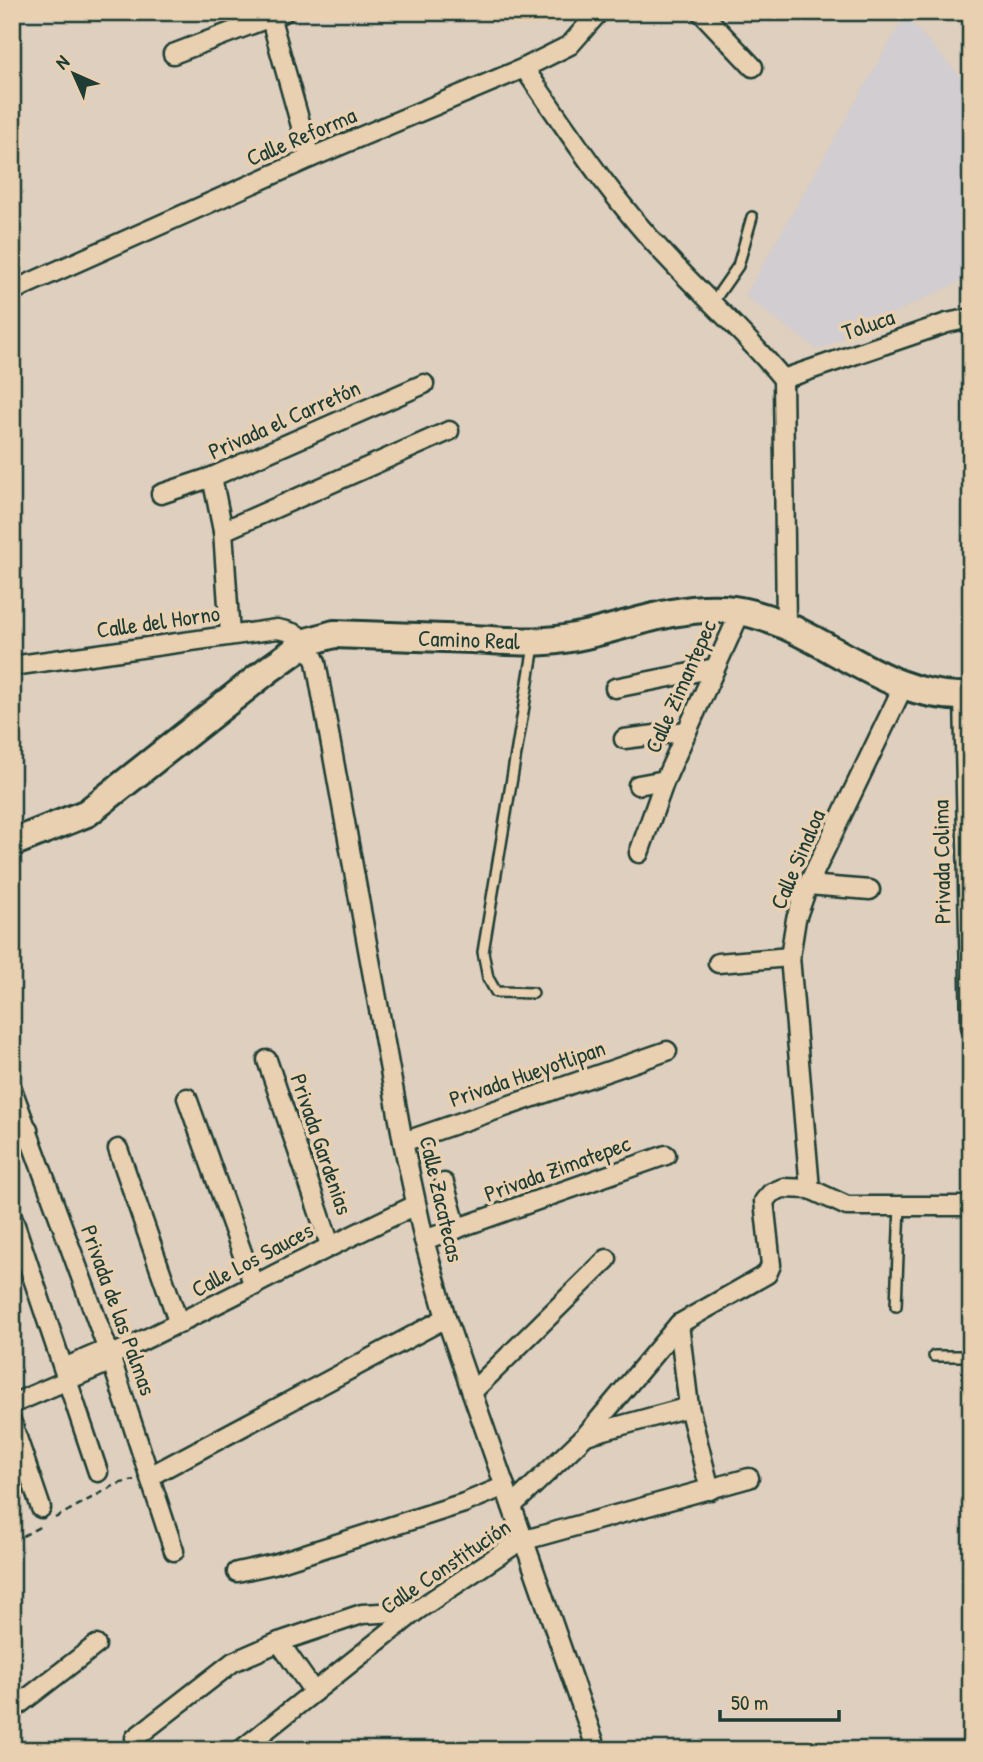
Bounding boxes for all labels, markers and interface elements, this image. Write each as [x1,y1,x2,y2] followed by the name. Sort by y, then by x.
[38,38,108,108] north arrow
[49,49,75,75] text: N
[241,99,361,173] street label: Calle Reforma
[838,301,898,347] street label: Toluca
[203,372,365,466] street label: Privada el Carretón
[94,597,222,645] street label: Calle del Horno
[637,614,723,758] street label: Calle Zimantepec
[417,622,521,656] street label: Camino Real
[924,800,958,924] street label: Privada Colima
[762,804,832,914] street label: Calle Sinaloa
[445,1032,609,1114] street label: Privada Hueyotlipan
[283,1069,361,1219] street label: Privada Gardenias
[480,1127,634,1209] street label: Privada Zimatepec
[412,1133,472,1265] street label: Calle Zacatecas
[186,1214,318,1304] street label: Calle Los Sauces
[74,1221,164,1400] street label: Privada de las Palmas
[374,1511,516,1621] street label: Calle Constitución
[720,1678,839,1722] scale bar
[731,1688,768,1717] text: 50 m

